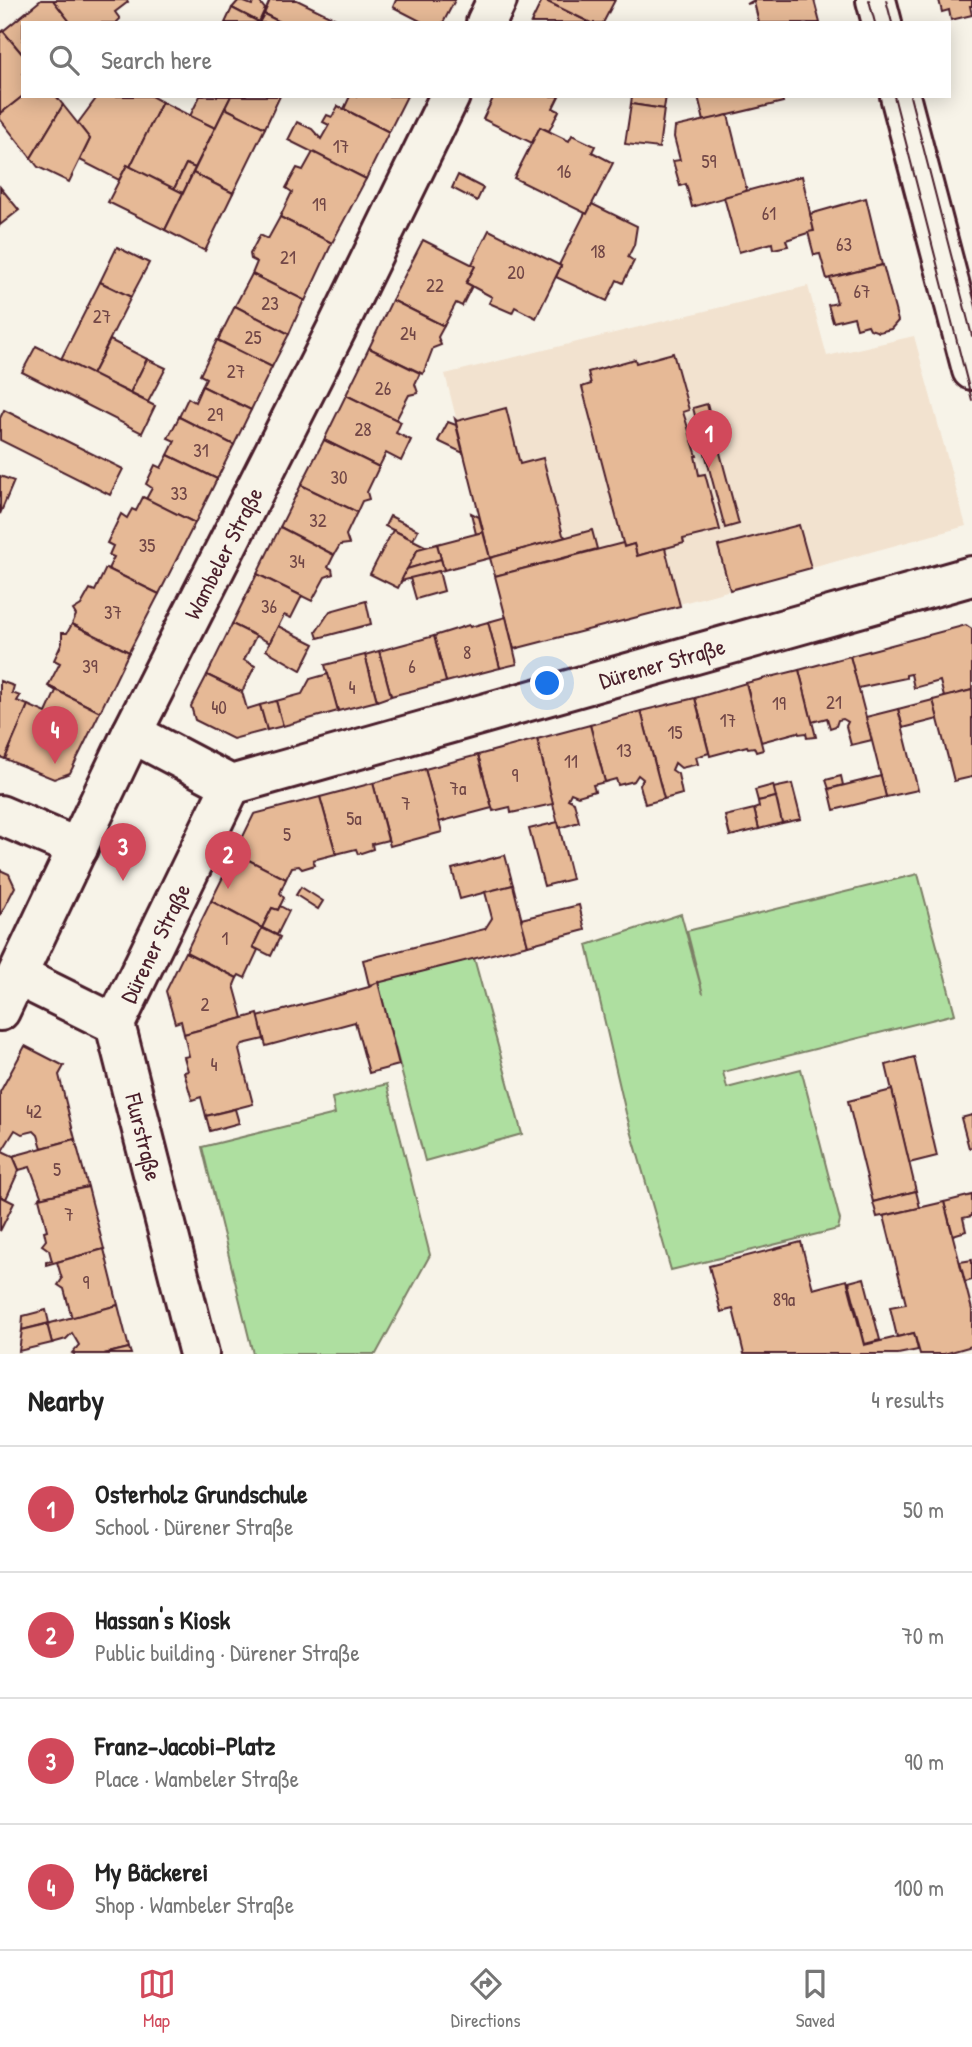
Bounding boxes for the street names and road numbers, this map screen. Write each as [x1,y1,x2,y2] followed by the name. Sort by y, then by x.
[176,482,270,624] street label: Wambeler Straße
[595,630,729,696] street label: Dürener Straße
[113,878,197,1008] street label: Dürener Straße
[118,1089,170,1184] street label: Flurstraße

